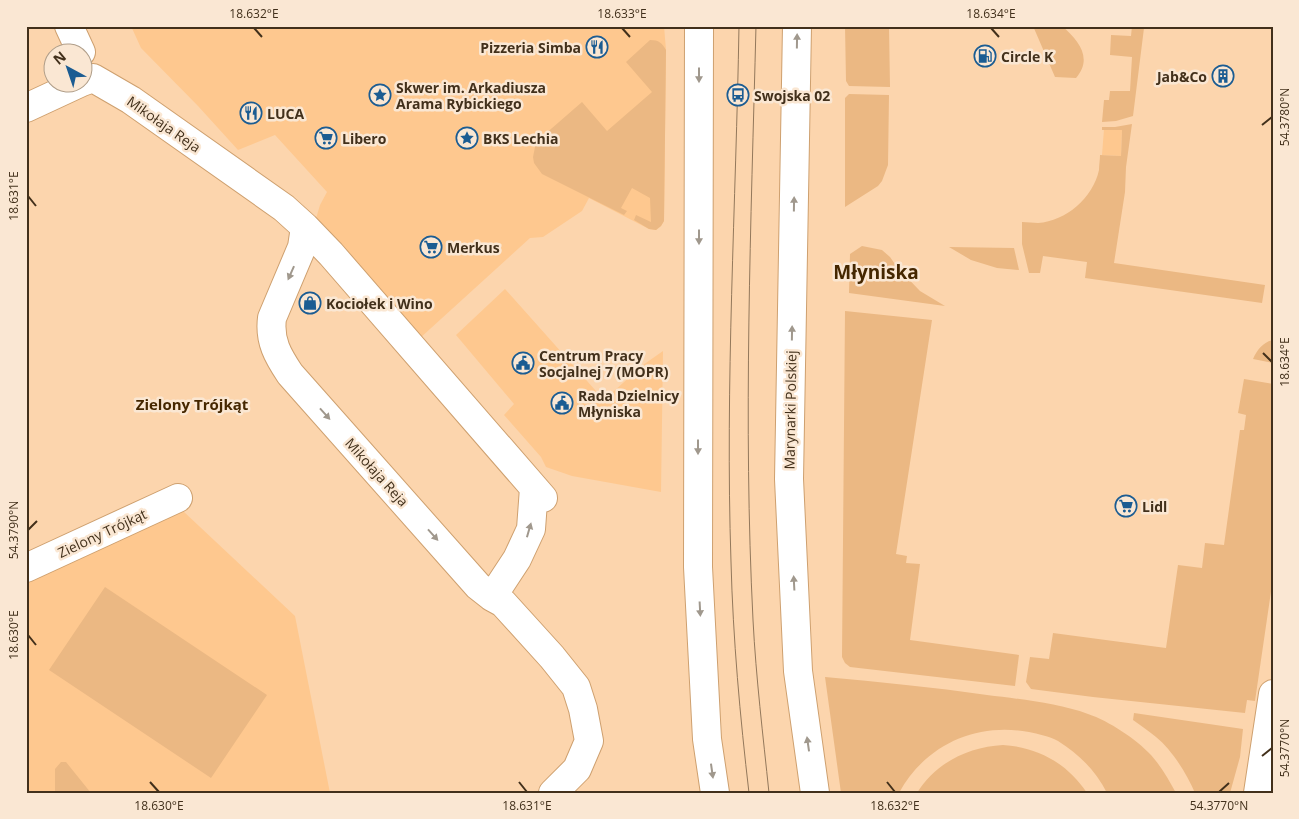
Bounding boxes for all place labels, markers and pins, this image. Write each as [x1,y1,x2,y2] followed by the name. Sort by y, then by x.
[585,35,609,59] restaurant icon: Pizzeria Simba
[480,38,581,57] place label: Pizzeria Simba
[973,44,997,68] fuel station icon: Circle K
[1001,47,1054,66] place label: Circle K
[1211,64,1235,88] building icon: Jab&Co
[1155,67,1207,86] place label: Jab&Co
[396,78,546,113] place label: Skwer im. Arkadiusza Arama Rybickiego
[368,83,392,107] place icon: Skwer im. Arkadiusza Arama Rybickiego
[726,83,750,107] bus stop icon: Swojska 02
[754,86,830,105] place label: Swojska 02
[239,101,263,125] restaurant icon: LUCA
[267,104,304,123] place label: LUCA
[314,126,338,150] supermarket icon: Libero
[455,126,479,150] place icon: BKS Lechia
[342,129,387,148] place label: Libero
[483,129,558,148] place label: BKS Lechia
[419,235,443,259] supermarket icon: Merkus
[447,238,500,257] place label: Merkus
[298,291,322,315] shop icon: Kociołek i Wino
[326,294,433,313] place label: Kociołek i Wino
[539,346,669,381] place label: Centrum Pracy Socjalnej 7 (MOPR)
[511,351,535,375] public building icon: Centrum Pracy Socjalnej 7 (MOPR)
[578,386,679,421] place label: Rada Dzielnicy Młyniska
[550,391,574,415] public building icon: Rada Dzielnicy Młyniska
[1114,494,1138,518] supermarket icon: Lidl
[1142,497,1167,516] place label: Lidl

